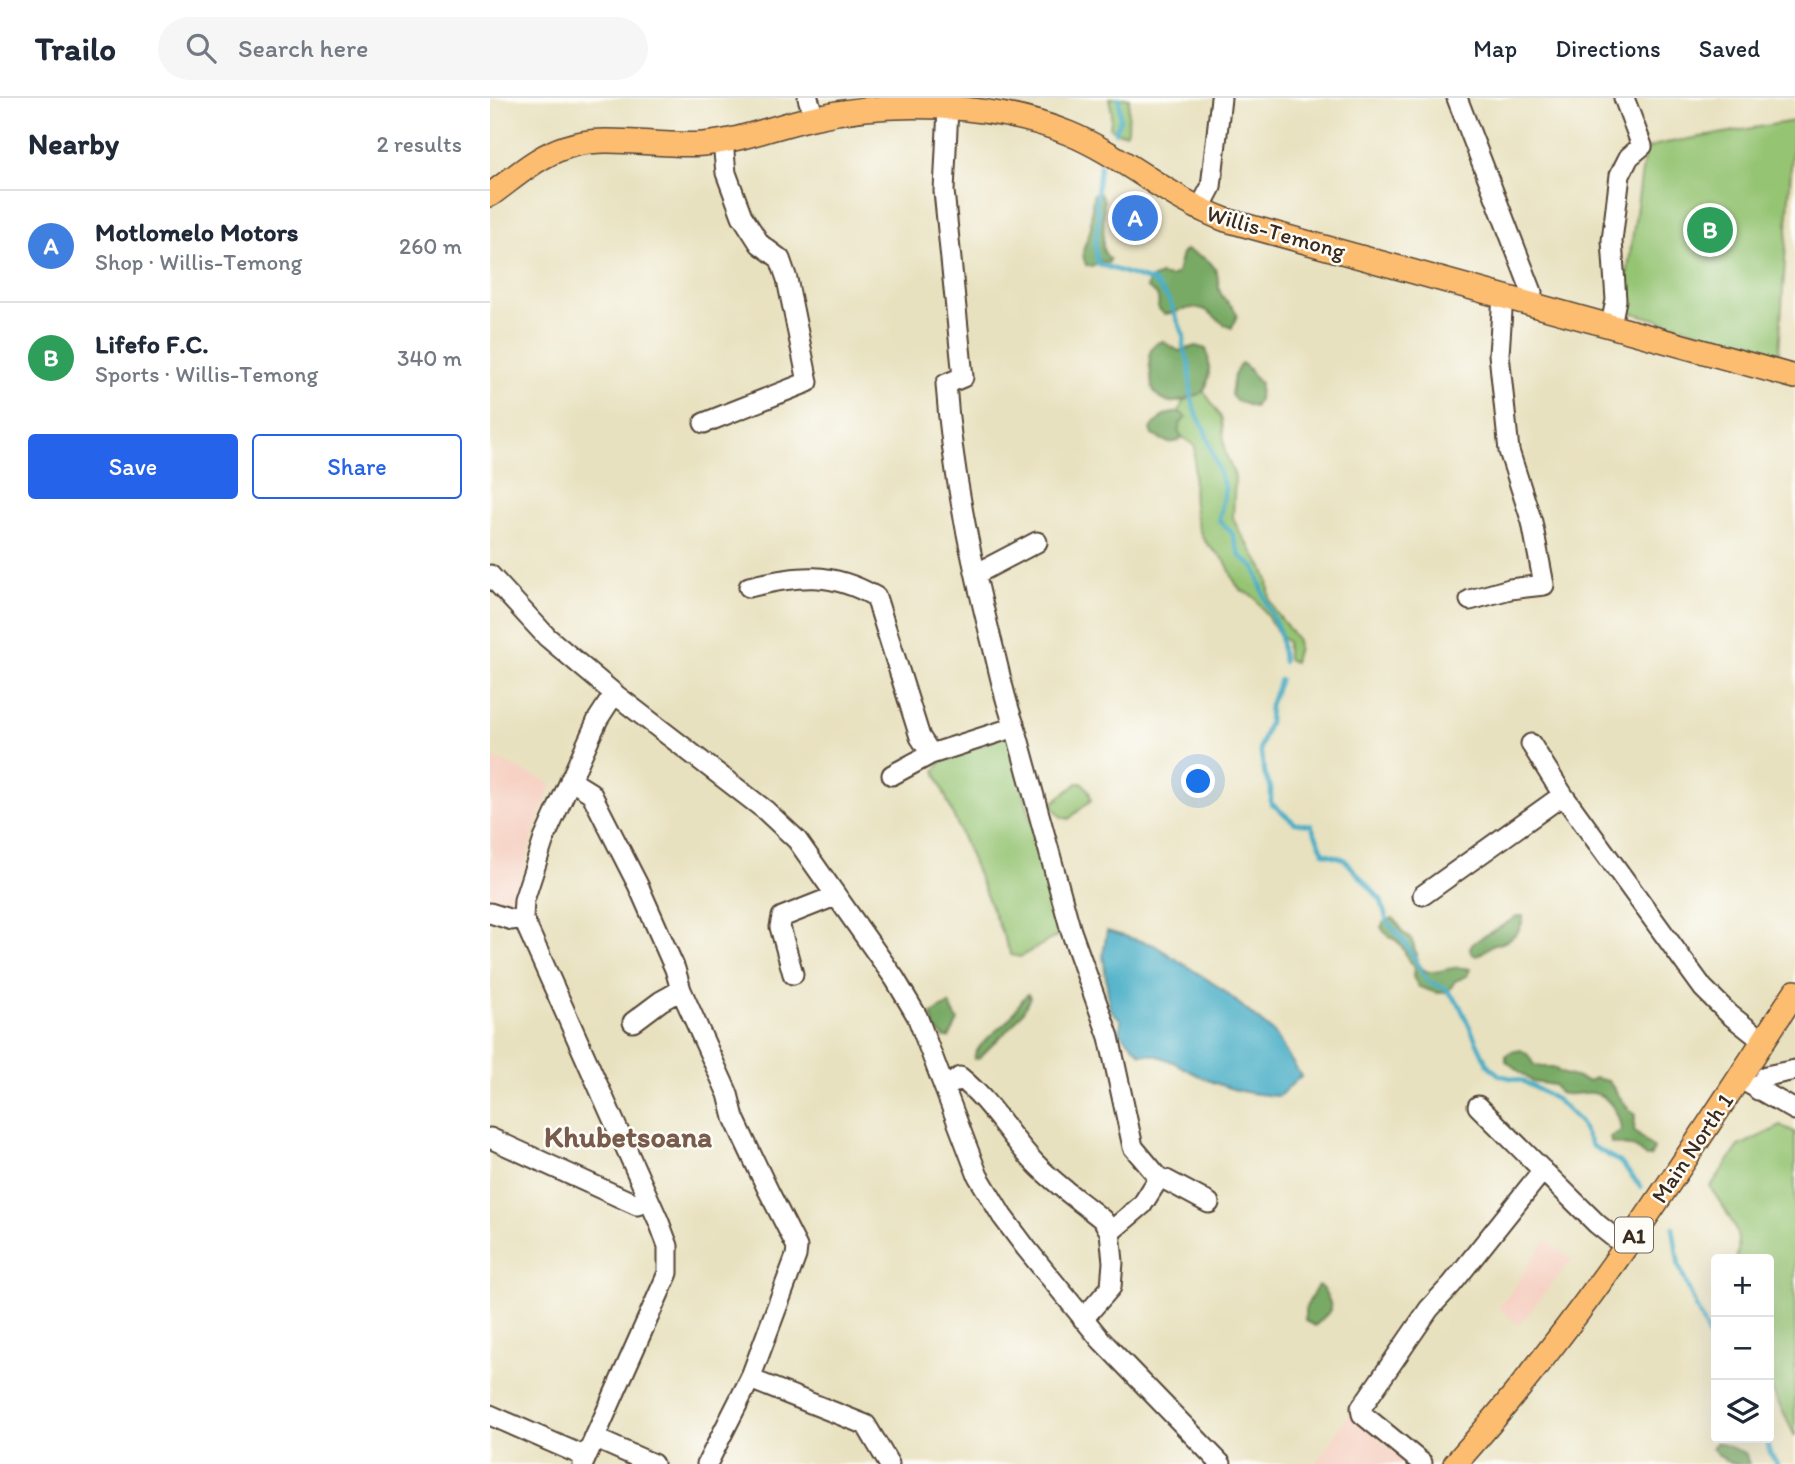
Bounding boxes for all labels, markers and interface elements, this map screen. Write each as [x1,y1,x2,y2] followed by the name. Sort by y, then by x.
[158,17,648,80] search box
[35,29,116,68] text: Trailo
[182,29,220,67] icon: search
[238,32,368,64] text: Search here
[1473,34,1517,63] text: Map
[1555,34,1661,63] text: Directions
[1699,34,1760,63] text: Saved
[28,125,119,162] text: Nearby
[376,130,462,158] text: 2 results
[1112,192,1158,244] pin: A
[1203,199,1349,265] street label: Willis-Temong
[1687,204,1733,256] pin: B
[95,216,298,248] text: Motlomelo Motors
[44,232,58,260] text: A
[399,232,462,260] text: 260 m
[95,248,302,276] text: Shop · Willis-Temong
[95,328,209,360] text: Lifefo F.C.
[44,344,58,372] text: B
[397,344,462,372] text: 340 m
[95,360,318,388] text: Sports · Willis-Temong
[28,434,238,499] button: Save
[252,434,462,499] button: Share
[1181,764,1215,798] your location
[1645,1087,1739,1208] street label: Main North 1
[544,1118,712,1155] district label: Khubetsoana
[1615,1218,1653,1252] road number: A1
[1711,1254,1774,1443] map controls
[1711,1254,1774,1317] button: +
[1711,1317,1774,1380] button: −
[1711,1380,1774,1443] button: layers

